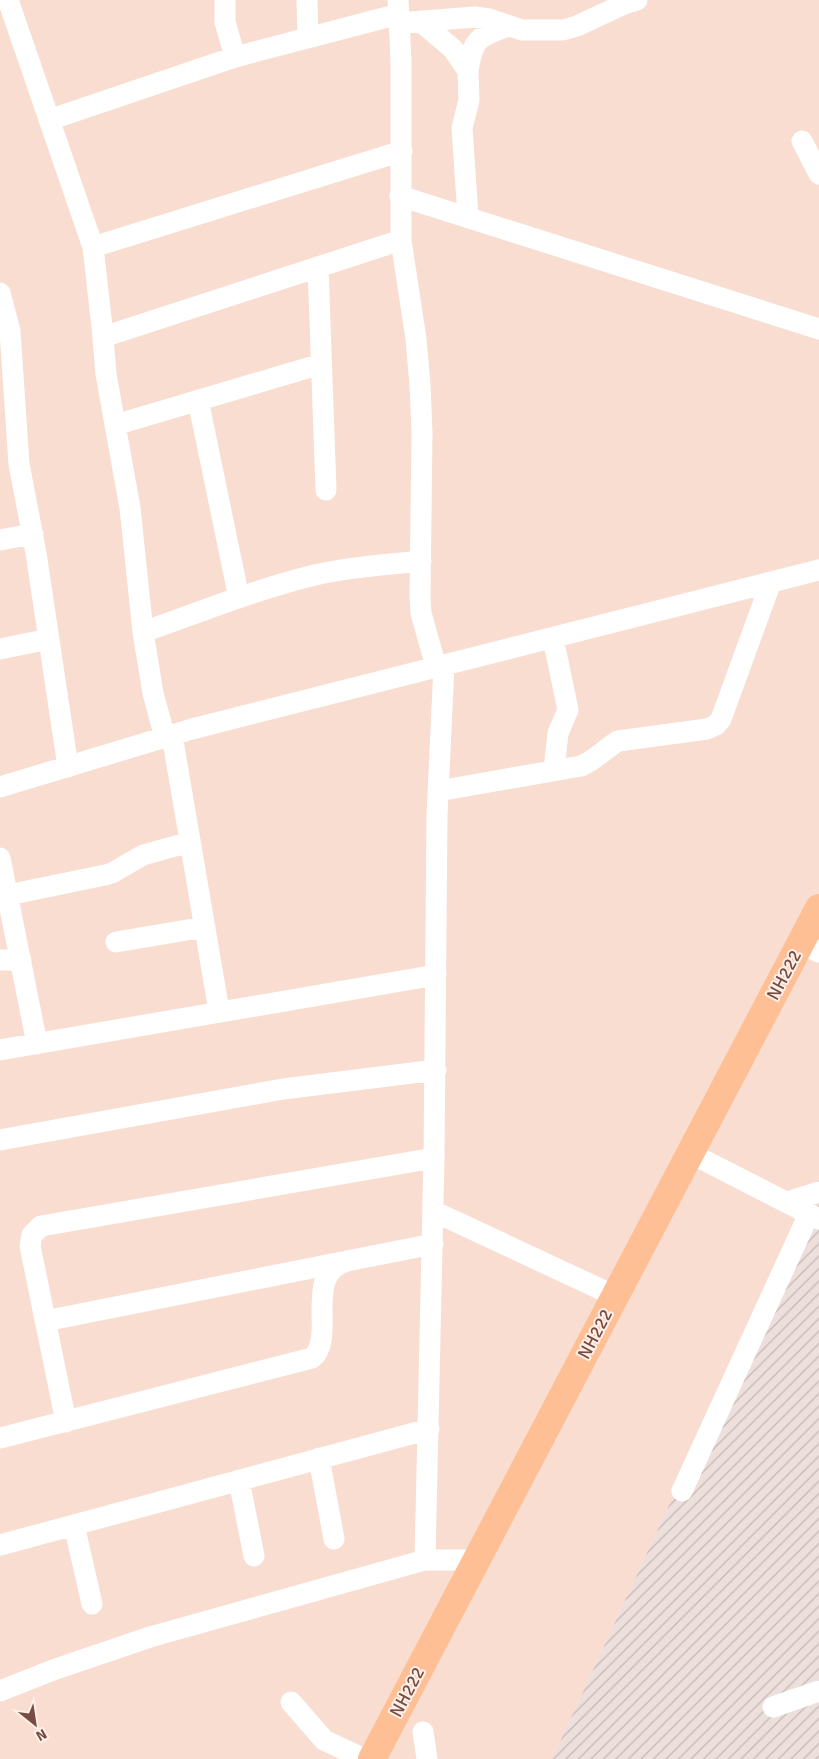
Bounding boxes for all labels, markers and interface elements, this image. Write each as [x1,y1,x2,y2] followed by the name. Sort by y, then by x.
[762,946,806,1004] street label: NH222
[573,1305,617,1363] street label: NH222
[385,1663,429,1721] street label: NH222
[10,1699,60,1749] north arrow
[33,1725,50,1745] text: N

